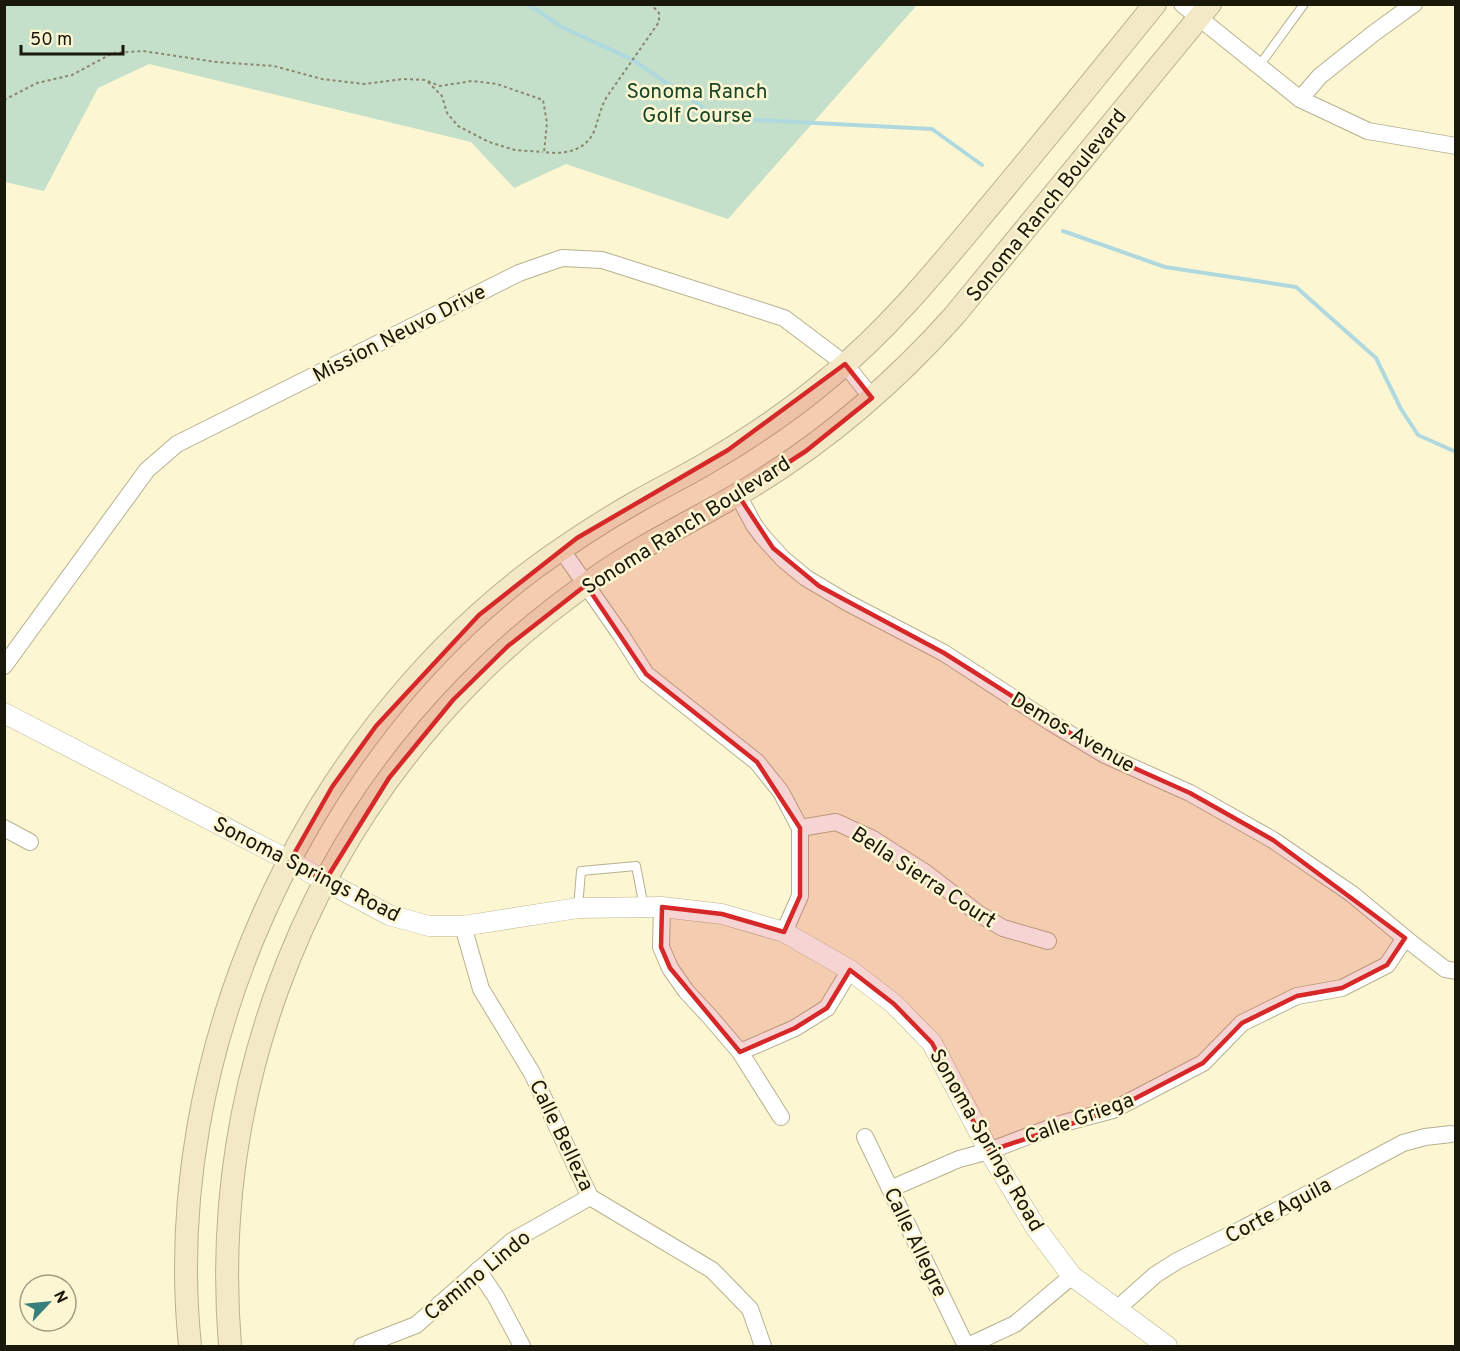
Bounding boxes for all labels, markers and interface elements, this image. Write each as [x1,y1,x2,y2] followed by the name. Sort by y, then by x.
[21,18,123,56] scale bar
[30,29,72,52] text: 50 m
[627,79,767,130] park label: Sonoma Ranch Golf Course
[961,104,1133,308] street label: Sonoma Ranch Boulevard
[308,279,491,390] street label: Mission Neuvo Drive
[577,451,796,602] street label: Sonoma Ranch Boulevard
[1005,687,1139,780] street label: Demos Avenue
[208,811,404,929] street label: Sonoma Springs Road
[846,821,1001,935] street label: Bella Sierra Court
[922,1045,1049,1237] street label: Sonoma Springs Road
[522,1075,599,1196] street label: Calle Belleza
[1021,1087,1138,1152] street label: Calle Griega
[1221,1172,1336,1251] street label: Corte Aguila
[876,1183,953,1302] street label: Calle Allegre
[419,1225,537,1327] street label: Camino Lindo
[18,1273,78,1333] north arrow
[48,1288,71,1307] text: N

